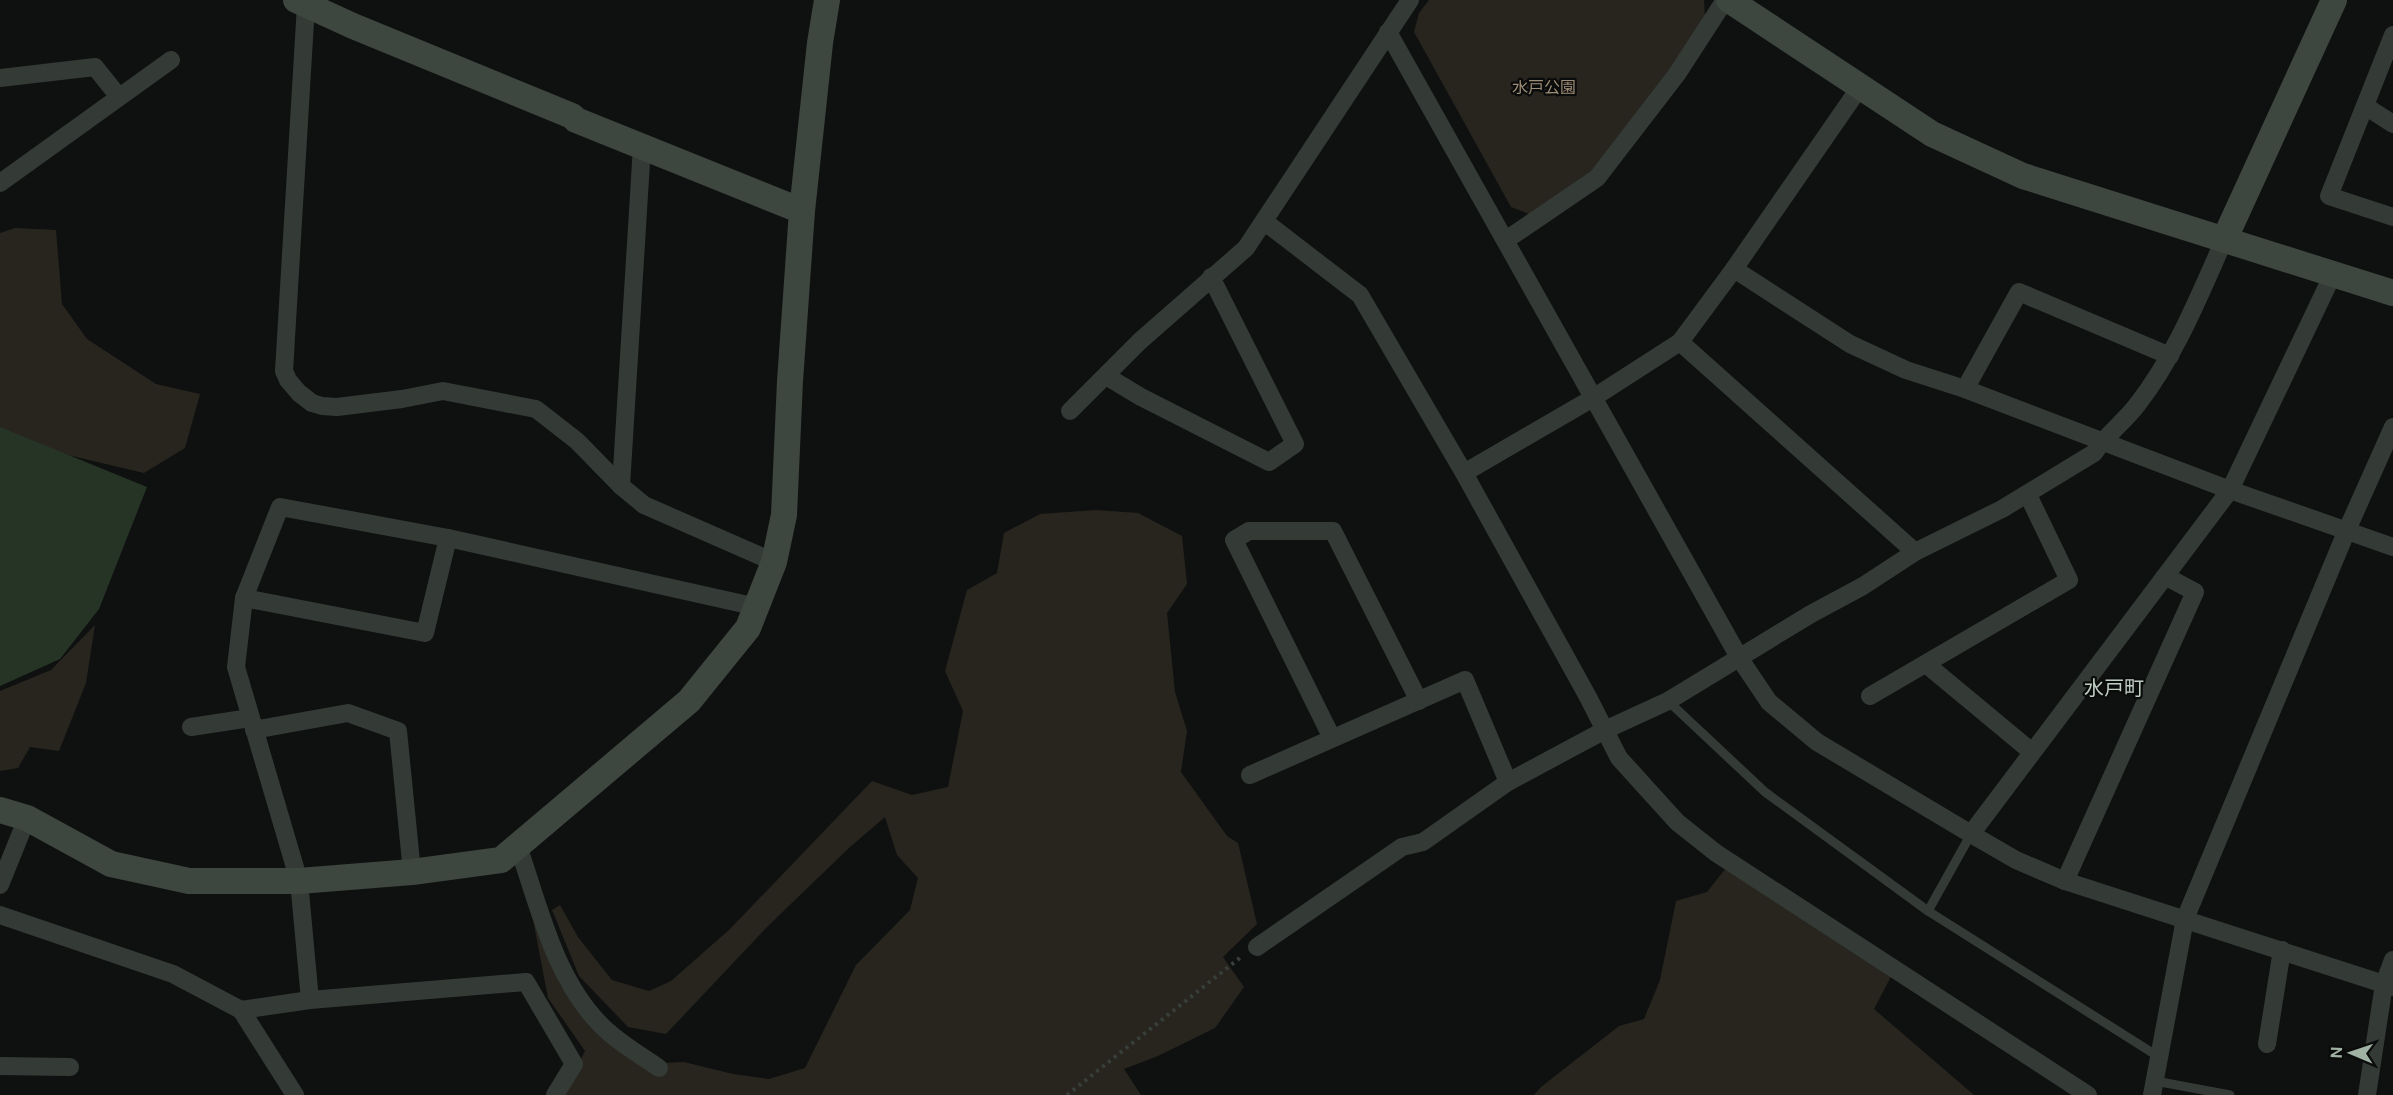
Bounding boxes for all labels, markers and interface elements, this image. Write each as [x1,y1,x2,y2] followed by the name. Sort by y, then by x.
[1512,77,1576,98] park label: 水戸公園
[2084,675,2144,701] district label: 水戸町
[2321,1023,2381,1083] north arrow
[2326,1046,2347,1059] text: N

